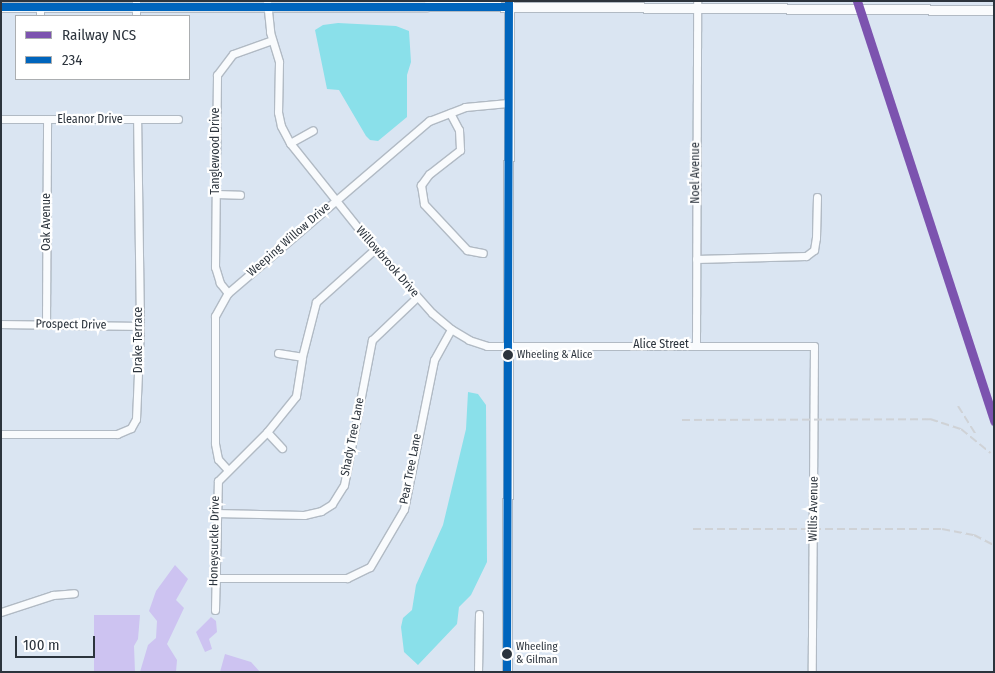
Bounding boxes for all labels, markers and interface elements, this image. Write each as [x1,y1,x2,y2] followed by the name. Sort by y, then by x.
[15,15,190,80] legend
[62,26,136,44] text: Railway NCS
[62,51,83,69] text: 234
[209,108,223,194] street label: Tanglewood Drive
[57,113,123,127] street label: Eleanor Drive
[689,142,703,204] street label: Noel Avenue
[40,193,54,251] street label: Oak Avenue
[244,200,334,280] street label: Weeping Willow Drive
[352,224,422,300] street label: Willowbrook Drive
[132,307,146,373] street label: Drake Terrace
[35,317,107,333] street label: Prospect Drive
[633,338,689,352] street label: Alice Street
[517,348,592,362] place label: Wheeling & Alice
[503,350,513,360] marker: Wheeling & Alice
[338,396,368,478] street label: Shady Tree Lane
[397,432,425,506] street label: Pear Tree Lane
[806,476,822,542] street label: Willis Avenue
[207,496,223,586] street label: Honeysuckle Drive
[18,626,98,658] scale bar
[23,636,60,654] text: 100 m
[516,641,558,667] place label: Wheeling & Gilman
[502,649,512,659] marker: Wheeling & Gilman

